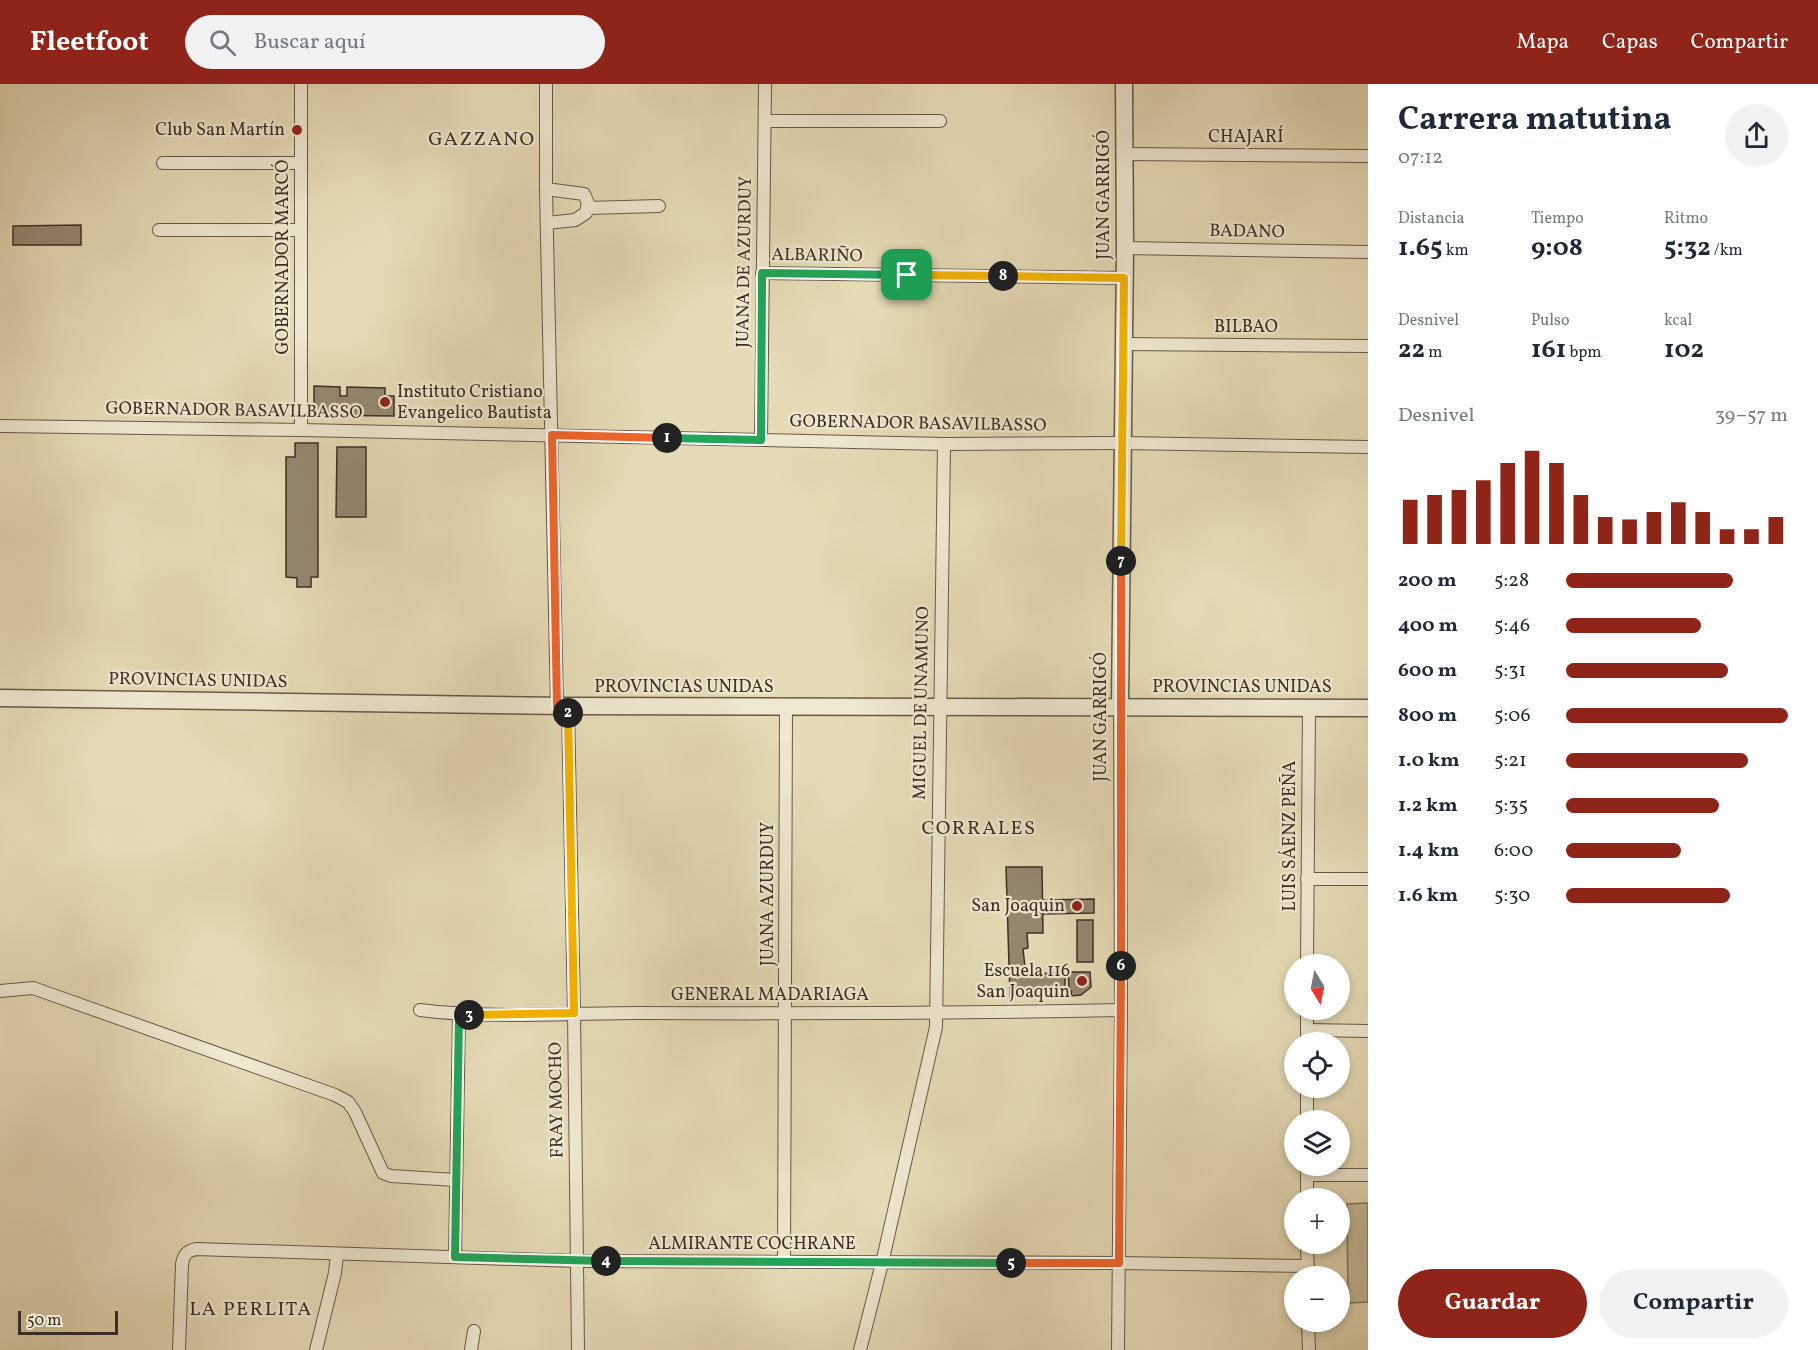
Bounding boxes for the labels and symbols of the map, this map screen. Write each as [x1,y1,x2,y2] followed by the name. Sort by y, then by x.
[155,118,285,143] place label: Club San Martín
[290,123,304,137] marker: Club San Martín
[1208,125,1284,150] street label: CHAJARÍ
[428,126,536,154] district label: GAZZANO
[1092,130,1117,260] street label: JUAN GARRIGÓ
[271,160,296,354] street label: GOBERNADOR MARCÓ
[731,176,759,348] street label: JUANA DE AZURDUY
[1209,219,1285,245] street label: BADANO
[771,243,863,269] street label: ALBARIÑO
[881,249,932,300] pin
[988,261,1018,291] pin: 8
[1214,315,1278,340] street label: BILBAO
[397,380,552,426] place label: Instituto Cristiano Evangelico Bautista
[378,395,392,409] marker: Instituto Cristiano Evangelico Bautista
[105,396,363,426] street label: GOBERNADOR BASAVILBASSO
[789,409,1047,439] street label: GOBERNADOR BASAVILBASSO
[652,423,682,453] pin: 1
[1106,546,1136,576] pin: 7
[908,606,936,800] street label: MIGUEL DE UNAMUNO
[1089,652,1114,782] street label: JUAN GARRIGÓ
[108,667,288,695] street label: PROVINCIAS UNIDAS
[594,675,774,700] street label: PROVINCIAS UNIDAS
[1152,675,1332,700] street label: PROVINCIAS UNIDAS
[553,698,583,728] pin: 2
[1278,760,1303,911] street label: LUIS SÁENZ PEÑA
[922,815,1036,843] district label: CORRALES
[756,822,781,966] street label: JUANA AZURDUY
[971,894,1065,919] place label: San Joaquin
[1070,899,1084,913] marker: San Joaquin
[1106,951,1136,981] pin: 6
[1284,954,1350,1020] north arrow
[976,959,1070,1005] place label: Escuela 116 San Joaquin
[1075,974,1089,988] marker: Escuela 116 San Joaquin
[671,983,869,1008] street label: GENERAL MADARIAGA
[454,1000,484,1030] pin: 3
[543,1042,571,1158] street label: FRAY MOCHO
[648,1232,856,1257] street label: ALMIRANTE COCHRANE
[591,1246,621,1276] pin: 4
[996,1248,1026,1278] pin: 5
[189,1296,313,1324] district label: LA PERLITA
[18,1308,118,1336] scale bar

